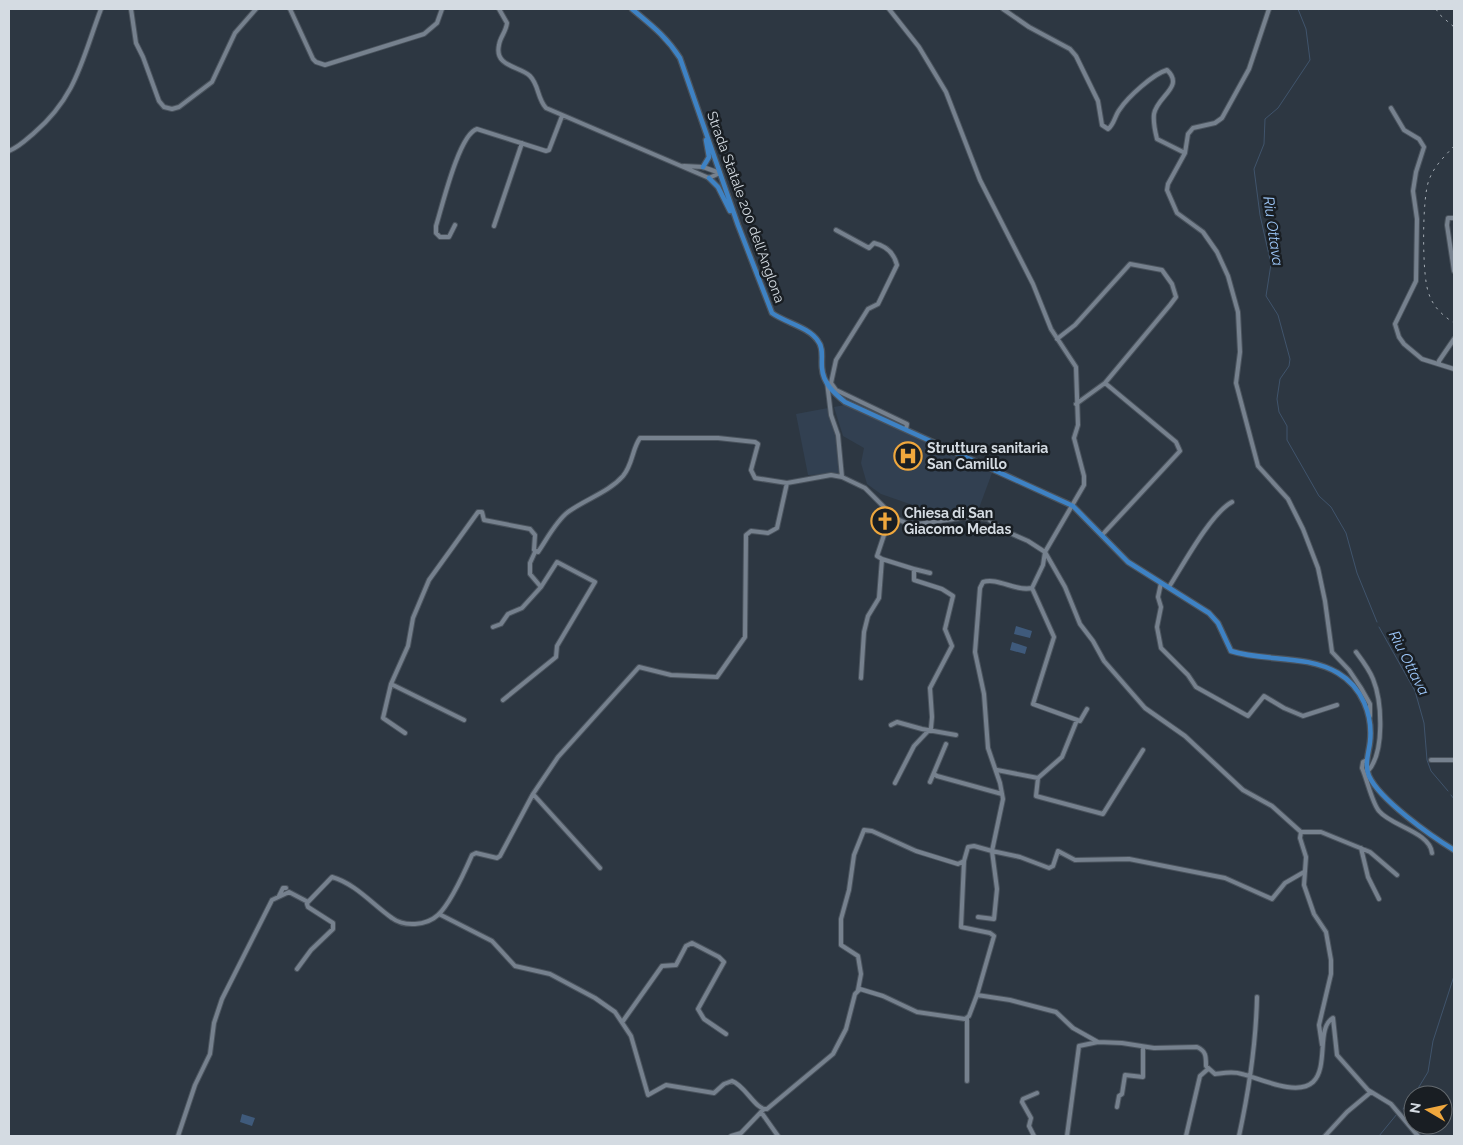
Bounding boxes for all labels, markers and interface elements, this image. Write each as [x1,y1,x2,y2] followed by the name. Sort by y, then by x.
[704,109,788,305] street label: Strada Statale 200 dell'Anglona
[1259,195,1287,267] water label: Riu Ottava
[927,440,1048,472] place label: Struttura sanitaria San Camillo
[893,441,923,471] hospital icon: Struttura sanitaria San Camillo
[904,505,1011,537] place label: Chiesa di San Giacomo Medas
[870,506,900,536] church icon: Chiesa di San Giacomo Medas
[1385,628,1433,698] water label: Riu Ottava
[1403,1085,1453,1135] north arrow
[1406,1101,1424,1114] text: N

